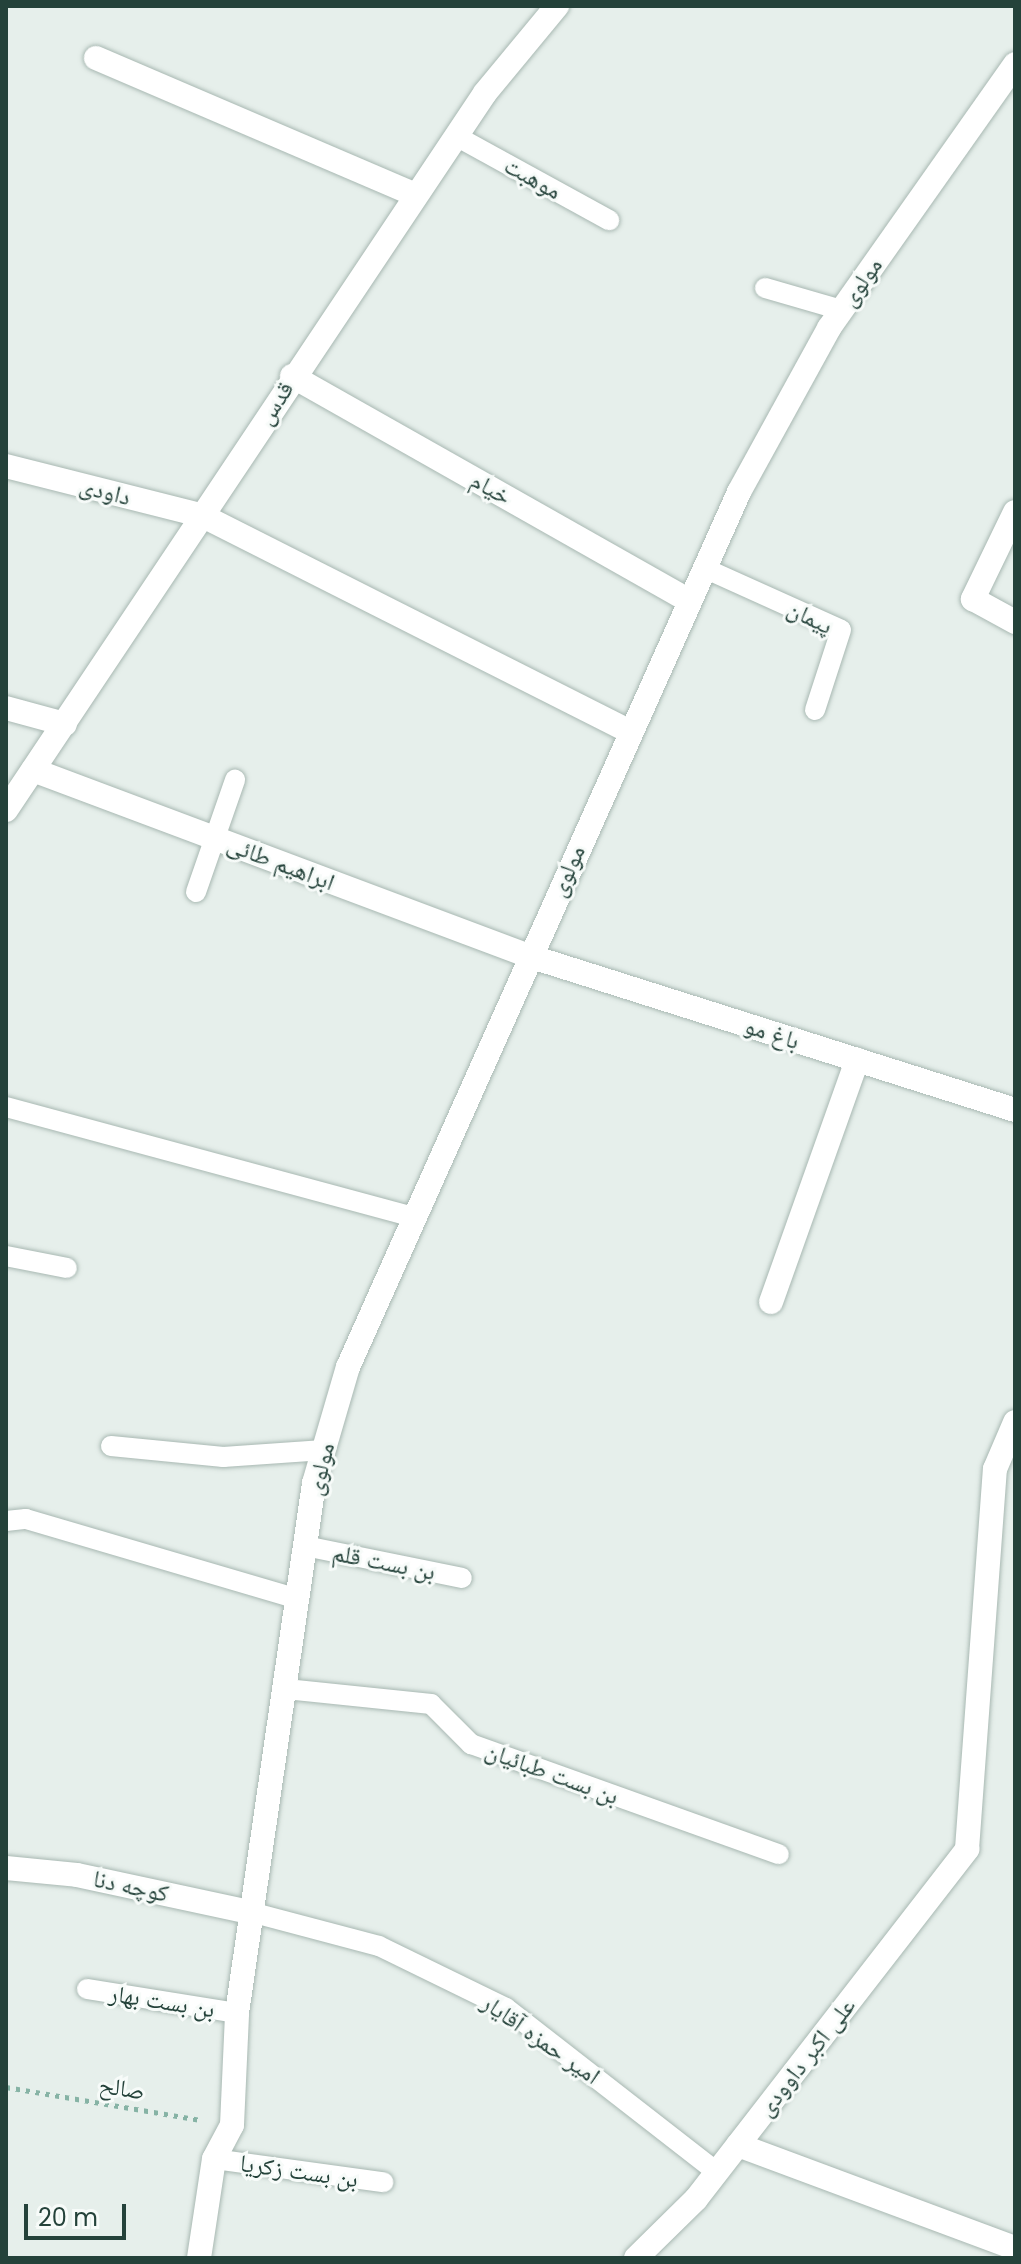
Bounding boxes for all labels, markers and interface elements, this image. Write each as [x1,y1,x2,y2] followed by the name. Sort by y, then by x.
[499,151,567,205] street label: موهبت
[834,252,888,312] street label: مولوی
[250,376,300,430] street label: قدس
[466,465,516,511] street label: خیام
[76,471,134,511] street label: داودی
[783,594,837,640] street label: پیمان
[223,829,339,897] street label: ابراهیم طائی
[543,841,591,901] street label: مولوی
[741,1011,803,1055] street label: باغ مو
[300,1440,340,1498] street label: مولوی
[330,1538,438,1586] street label: بن بست قلم
[481,1736,623,1810] street label: بن بست طبائیان
[91,1864,171,1908] street label: کوچه دنا
[107,1978,217,2024] street label: بن بست بهار
[476,1988,606,2090] street label: امیر حمزه آقایار
[751,1992,861,2122] street label: علی اکبر داوودی
[97,2070,147,2106] street label: صالح
[238,2148,360,2194] street label: بن بست زکریا
[28,2188,130,2238] scale bar
[38,2201,98,2234] text: 20 m

